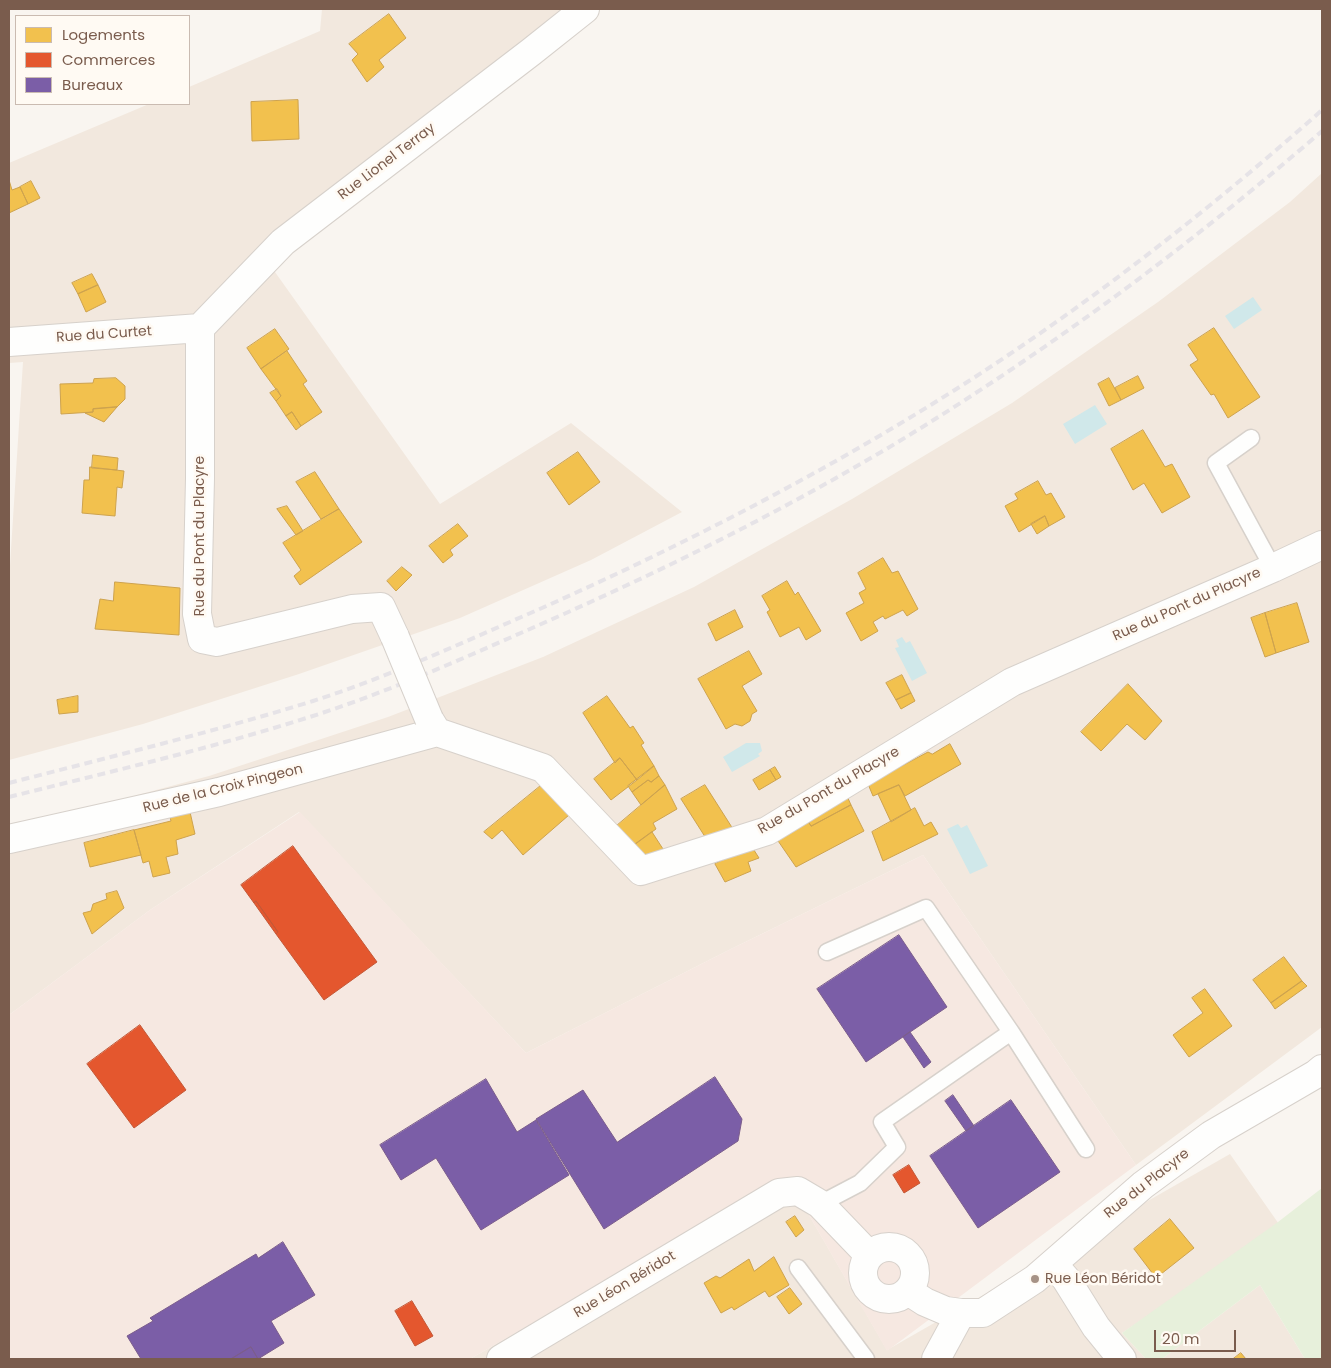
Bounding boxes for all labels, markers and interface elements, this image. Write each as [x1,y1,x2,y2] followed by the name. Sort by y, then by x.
[15,15,190,105] legend
[62,24,145,45] text: Logements
[62,49,155,70] text: Commerces
[62,74,123,95] text: Bureaux
[335,120,439,204] street label: Rue Lionel Terray
[56,323,152,347] street label: Rue du Curtet
[192,456,208,616] street label: Rue du Pont du Placyre
[1110,565,1264,645] street label: Rue du Pont du Placyre
[755,744,903,838] street label: Rue du Pont du Placyre
[141,761,305,817] street label: Rue de la Croix Pingeon
[1101,1146,1193,1222] street label: Rue du Placyre
[571,1248,679,1322] street label: Rue Léon Béridot
[1045,1271,1161,1287] place label: Rue Léon Béridot
[1029,1273,1041,1285] marker: Rue Léon Béridot
[1156,1320,1238,1352] scale bar
[1162,1328,1200,1349] text: 20 m

